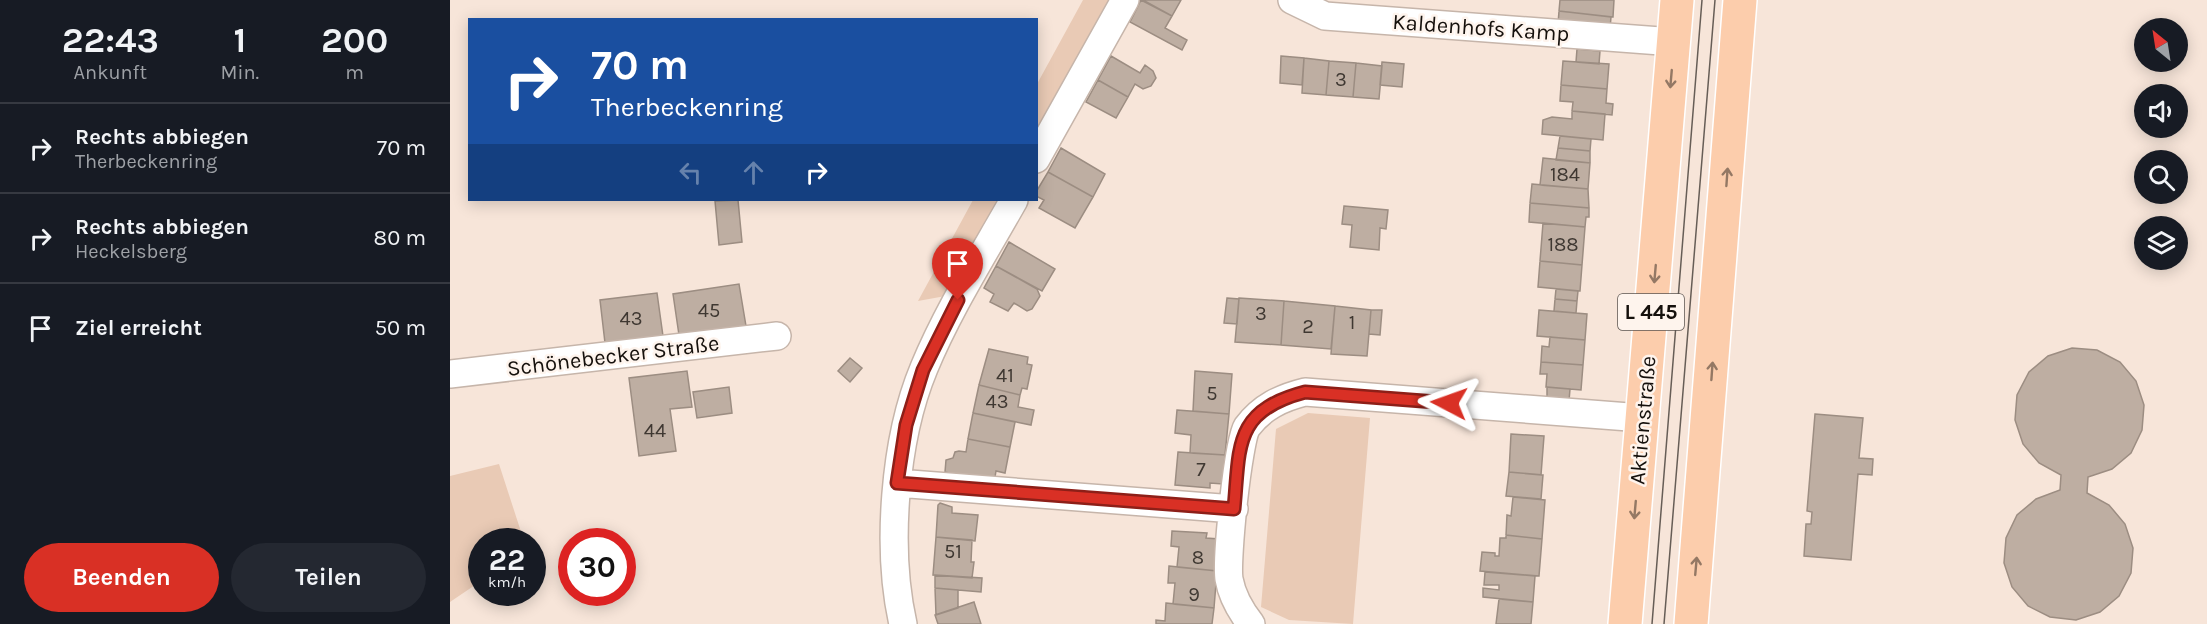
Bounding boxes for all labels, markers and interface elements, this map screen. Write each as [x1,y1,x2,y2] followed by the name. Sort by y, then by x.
[1392,9,1570,47] street label: Kaldenhofs Kamp
[2134,18,2188,72] north arrow
[2134,18,2188,270] map controls
[62,19,159,61] text: 22:43
[233,19,246,61] text: 1
[321,19,388,61] text: 200
[591,40,689,90] text: 70 m
[492,42,570,120] icon: right
[74,61,147,84] text: Ankunft
[221,61,259,84] text: Min.
[345,61,364,84] text: m
[1335,68,1347,91] house number: 3
[1665,69,1676,89] one-way arrow
[2134,84,2188,138] button: sound
[591,91,783,123] text: Therbeckenring
[75,124,249,150] text: Rechts abbiegen
[24,132,57,165] icon: right
[377,135,426,161] text: 70 m
[75,150,217,173] text: Therbeckenring
[2134,150,2188,204] button: search
[674,156,707,189] icon: left
[737,156,770,189] icon: ahead
[800,156,833,189] icon: right
[1550,163,1580,186] house number: 184
[1721,167,1732,187] one-way arrow
[75,214,249,240] text: Rechts abbiegen
[2134,216,2188,270] button: layers
[24,222,57,255] icon: right
[374,225,426,251] text: 80 m
[1547,233,1579,256] house number: 188
[932,238,983,300] pin
[75,240,187,263] text: Heckelsberg
[941,247,974,280] icon: arrive
[1649,263,1660,283] one-way arrow
[1618,294,1684,330] road number: L 445
[698,299,720,322] house number: 45
[1255,302,1267,325] house number: 3
[620,307,642,330] house number: 43
[1349,311,1355,334] house number: 1
[24,312,57,345] icon: arrive
[75,315,202,341] text: Ziel erreicht
[375,315,426,341] text: 50 m
[1302,315,1314,338] house number: 2
[506,330,721,382] street label: Schönebecker Straße
[1624,355,1662,486] street label: Aktienstraße
[1706,362,1717,382] one-way arrow
[996,364,1014,387] house number: 41
[1417,371,1481,435] position arrow
[1206,382,1218,405] house number: 5
[986,390,1008,413] house number: 43
[644,419,666,442] house number: 44
[1196,458,1206,481] house number: 7
[1629,499,1640,519] one-way arrow
[558,528,636,606] speed limit sign: 30
[944,540,962,563] house number: 51
[489,542,525,578] text: 22
[24,543,219,612] button: Beenden
[231,543,426,612] button: Teilen
[1192,546,1204,569] house number: 8
[1690,556,1701,576] one-way arrow
[488,573,526,591] text: km/h
[1188,583,1200,606] house number: 9

